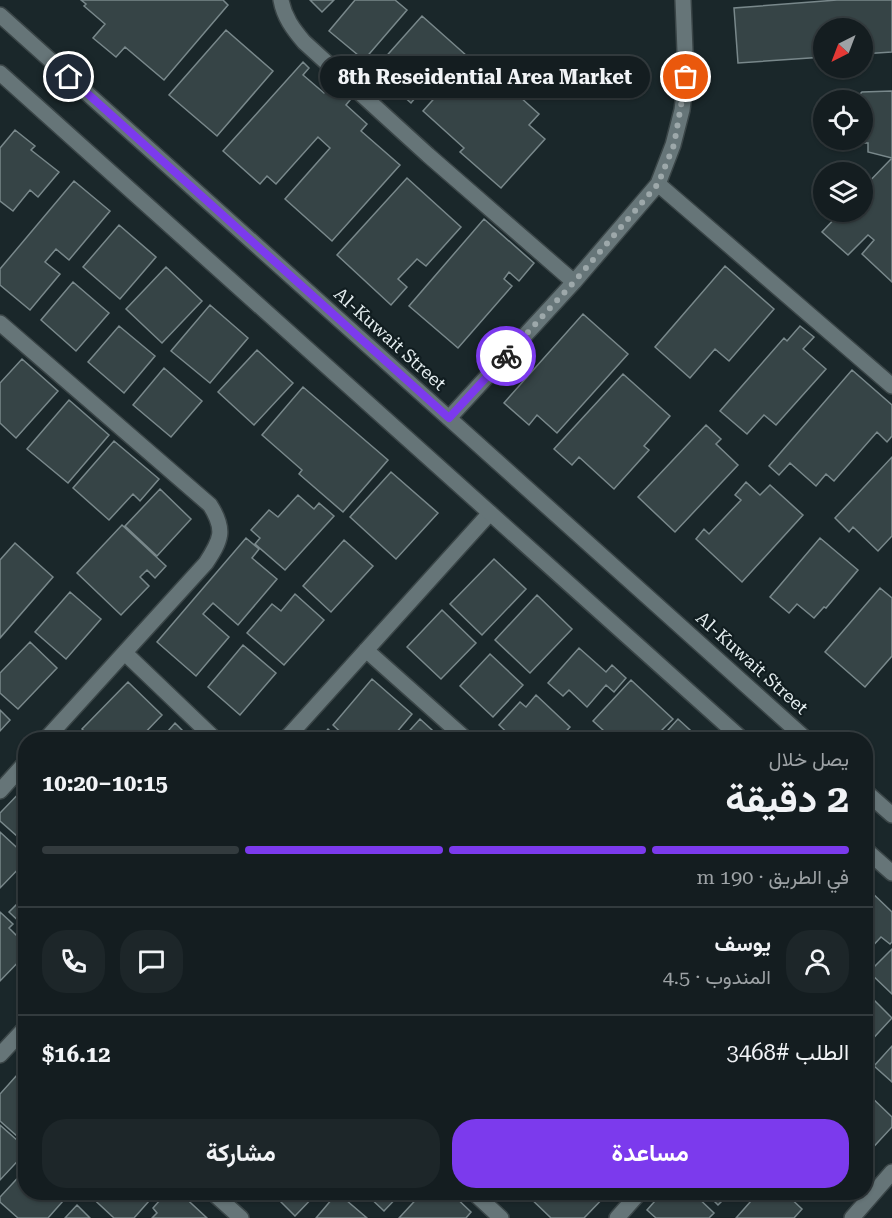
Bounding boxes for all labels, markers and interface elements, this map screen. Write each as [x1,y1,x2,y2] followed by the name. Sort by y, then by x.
[813,18,873,78] north arrow
[813,18,873,222] map controls
[43,51,94,102] pin
[660,51,711,102] pin
[320,56,650,98] callout: 8th Reseidential Area Market
[52,60,85,93] icon: home
[669,60,702,93] icon: bag
[338,65,632,89] text: 8th Reseidential Area Market
[813,90,873,150] button: locate
[813,162,873,222] button: layers
[330,283,451,395] street label: Al-Kuwait Street
[476,326,536,386] courier
[490,340,523,373] icon: bike
[692,607,813,719] street label: Al-Kuwait Street
[769,747,849,771] text: يصل خلال
[42,771,168,796] text: 10:15–10:20
[725,776,849,822] text: 2 دقيقة
[696,865,849,889] text: في الطريق · 190 m
[42,930,105,993] button: phone
[120,930,183,993] button: chat
[786,930,849,993] button: person
[715,931,771,956] text: يوسف
[663,965,771,989] text: المندوب · 4.5
[727,1040,849,1065] text: الطلب #3468
[42,1042,111,1067] text: $16.12
[42,1119,440,1188] button: مشاركة
[452,1119,849,1188] button: مساعدة

